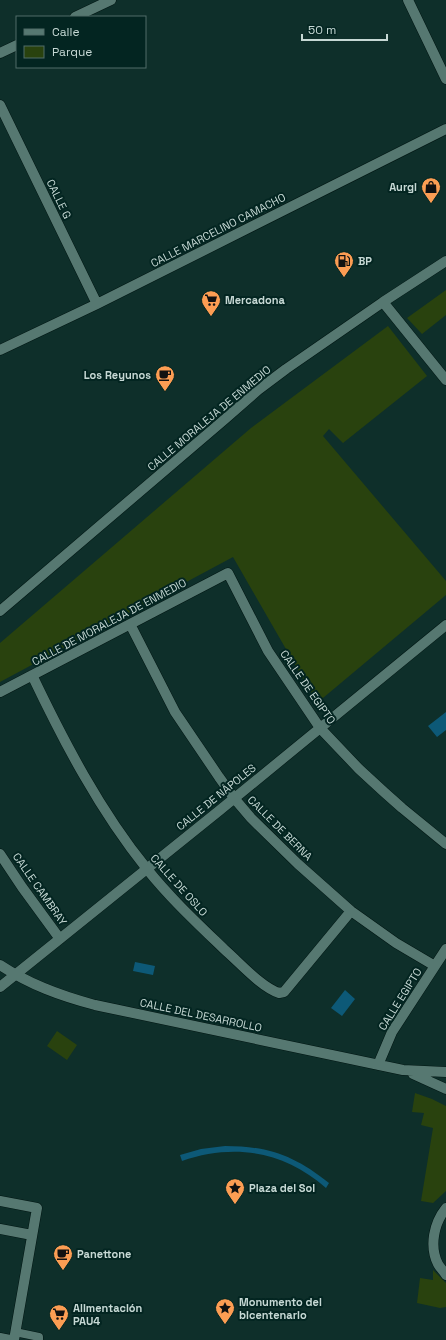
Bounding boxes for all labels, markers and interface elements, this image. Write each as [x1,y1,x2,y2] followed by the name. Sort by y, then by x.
[16,16,146,68] legend
[302,16,387,42] scale bar
[308,22,336,38] text: 50 m
[52,24,80,40] text: Calle
[52,44,92,60] text: Parque
[420,176,442,204] shop icon: Aurgi
[43,177,75,221] street label: CALLE G
[389,180,417,194] place label: Aurgi
[148,190,288,270] street label: CALLE MARCELINO CAMACHO
[333,250,355,278] fuel station icon: BP
[358,254,372,268] place label: BP
[200,289,222,317] supermarket icon: Mercadona
[225,293,285,307] place label: Mercadona
[145,362,273,474] street label: CALLE MORALEJA DE ENMEDIO
[154,364,176,392] cafe icon: Los Reyunos
[84,368,151,382] place label: Los Reyunos
[29,575,189,669] street label: CALLE DE MORALEJA DE ENMEDIO
[277,647,339,727] street label: CALLE DE EGIPTO
[173,760,259,833] street label: CALLE DE NÁPOLES
[245,793,315,863] street label: CALLE DE BERNA
[10,850,70,928] street label: CALLE CAMBRAY
[148,851,210,919] street label: CALLE DE OSLO
[375,965,425,1033] street label: CALLE EGIPTO
[139,995,263,1035] street label: CALLE DEL DESARROLLO
[224,1177,246,1205] place icon: Plaza del Sol
[249,1181,315,1195] place label: Plaza del Sol
[52,1243,74,1271] cafe icon: Panettone
[77,1247,131,1261] place label: Panettone
[239,1295,322,1322] place label: Monumento del bicentenario
[214,1297,236,1325] place icon: Monumento del bicentenario
[73,1301,143,1328] place label: Alimentación PAU4
[48,1303,70,1331] supermarket icon: Alimentación PAU4

